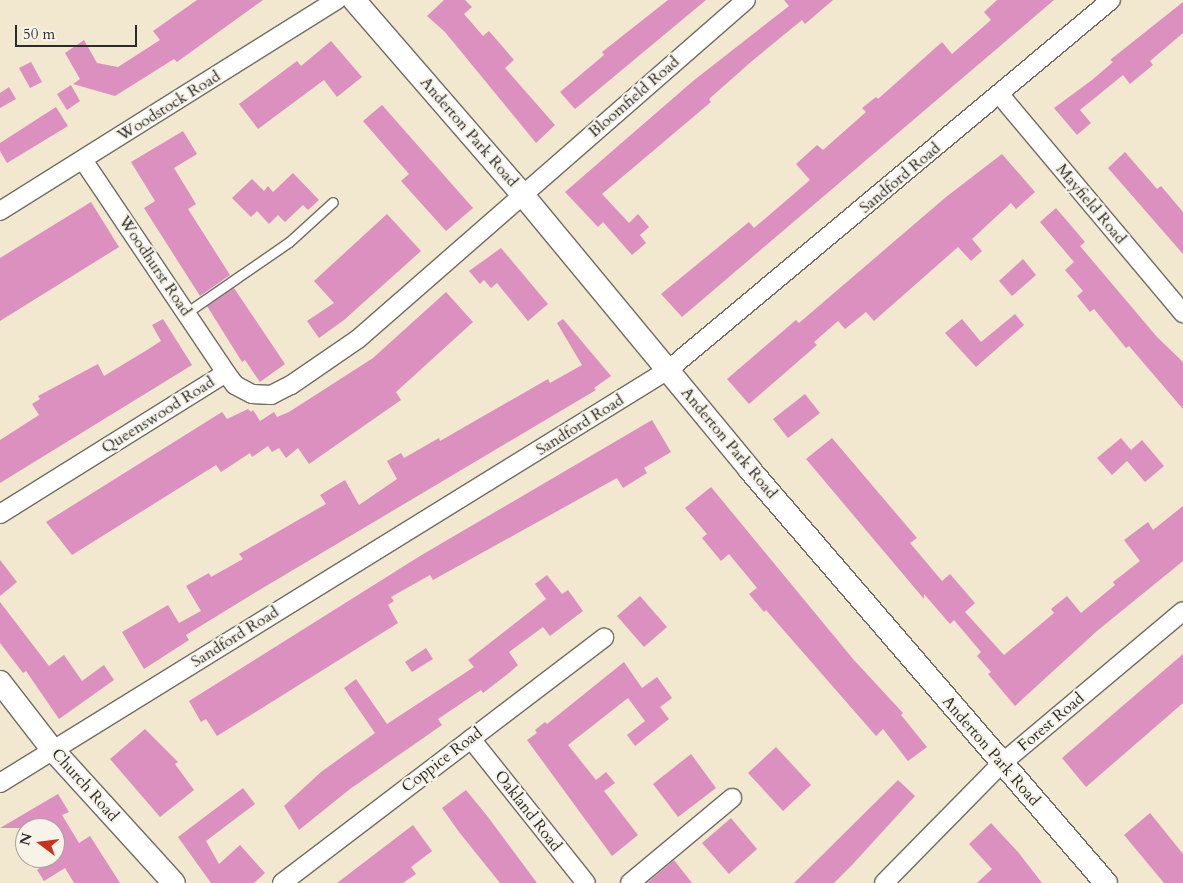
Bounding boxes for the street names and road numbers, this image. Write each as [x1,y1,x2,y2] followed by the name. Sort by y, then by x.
[585,52,683,142] street label: Bloomfield Road
[114,67,224,145] street label: Woodstock Road
[416,73,522,191] street label: Anderton Park Road
[856,139,944,217] street label: Sandford Road
[1052,160,1130,248] street label: Mayfield Road
[114,212,196,320] street label: Woodhurst Road
[98,373,218,457] street label: Queenswood Road
[677,383,781,503] street label: Anderton Park Road
[533,390,627,460] street label: Sandford Road
[188,602,282,672] street label: Sandford Road
[1014,689,1088,755] street label: Forest Road
[938,692,1044,810] street label: Anderton Park Road
[398,723,486,797] street label: Coppice Road
[47,745,123,825] street label: Church Road
[490,767,566,855] street label: Oakland Road

